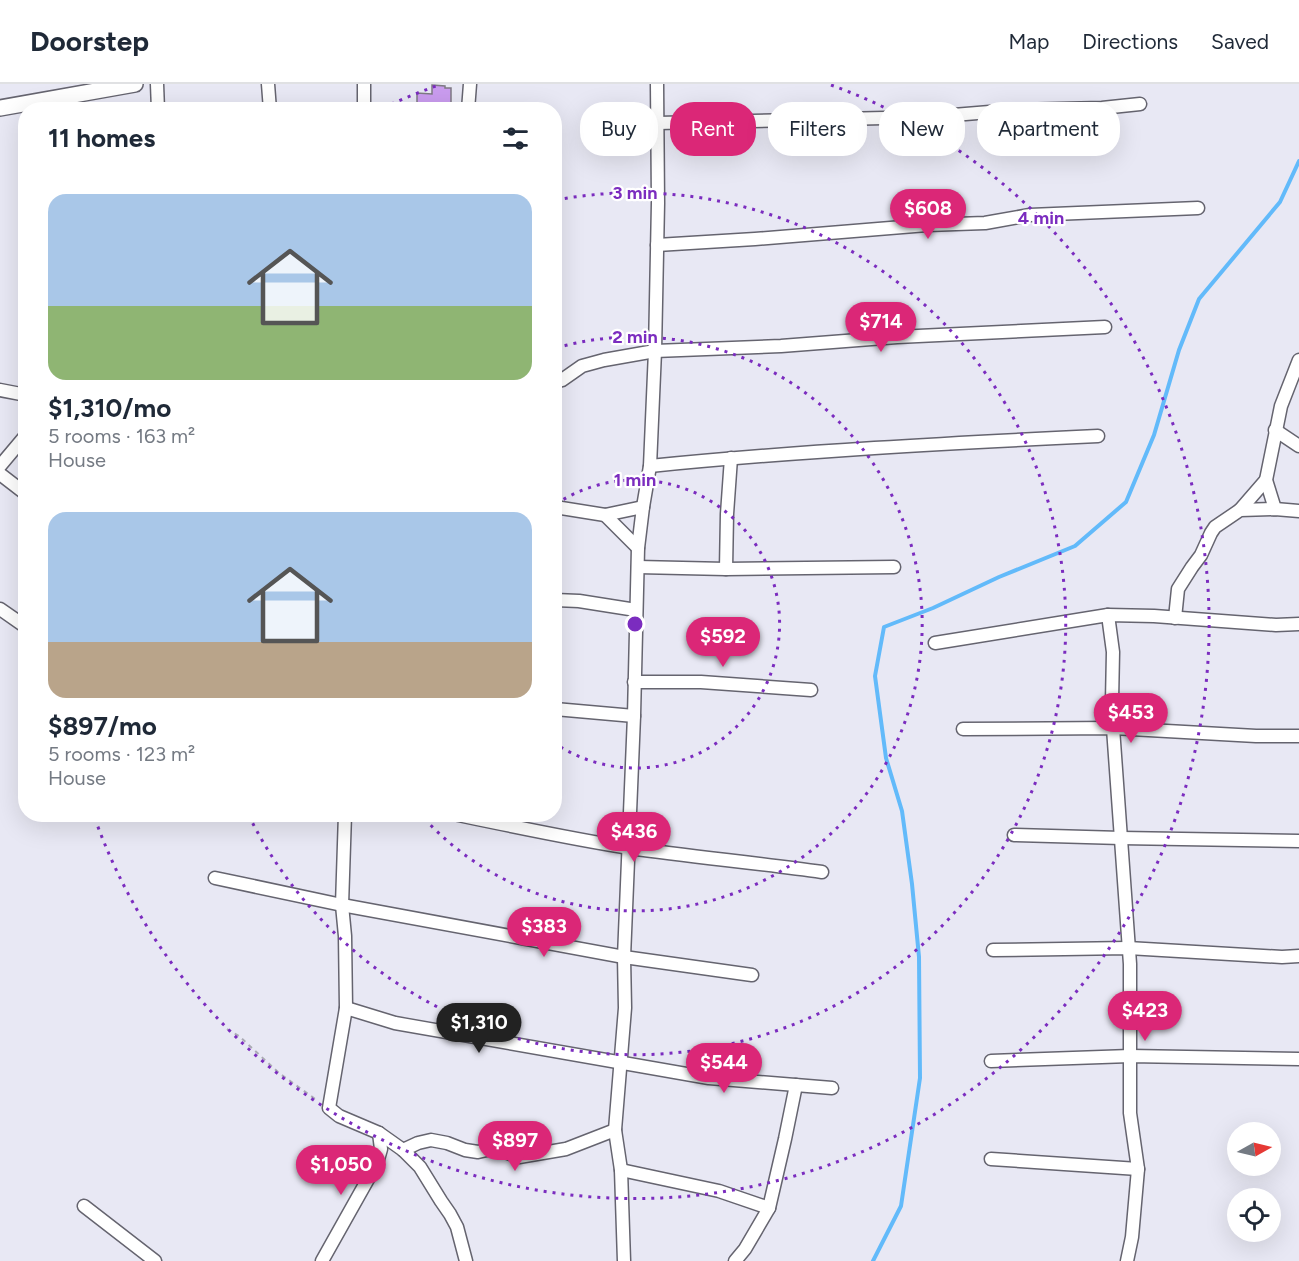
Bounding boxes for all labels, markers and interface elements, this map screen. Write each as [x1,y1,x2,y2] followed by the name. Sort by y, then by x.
[30,24,149,58] text: Doorstep
[1008,29,1049,54] text: Map
[1082,29,1178,54] text: Directions
[1211,29,1269,54] text: Saved
[580,102,658,156] chip: Buy
[670,102,756,156] chip: Rent
[768,102,867,156] chip: Filters
[879,102,965,156] chip: New
[977,102,1120,156] chip: Apartment
[48,122,155,154] text: 11 homes
[499,122,532,155] icon: filters
[613,182,657,204] text: 3 min
[892,189,964,240] pin: $608
[904,196,952,220] text: $608
[1018,207,1064,229] text: 4 min
[236,233,344,341] icon: home
[845,302,917,353] pin: $714
[859,309,903,333] text: $714
[612,326,658,348] text: 2 min
[48,392,171,424] text: $1,310/mo
[48,424,195,448] text: 5 rooms · 163 m²
[48,448,106,472] text: House
[614,469,656,491] text: 1 min
[236,551,344,659] icon: home
[625,614,645,634] centre of rings
[687,617,759,668] pin: $592
[700,624,746,648] text: $592
[1095,693,1167,744] pin: $453
[1108,700,1154,724] text: $453
[48,710,157,742] text: $897/mo
[48,742,195,766] text: 5 rooms · 123 m²
[48,766,106,790] text: House
[598,812,670,863] pin: $436
[611,819,657,843] text: $436
[508,907,580,958] pin: $383
[521,914,567,938] text: $383
[1109,991,1181,1042] pin: $423
[1122,998,1168,1022] text: $423
[430,1003,528,1054] pin: $1,310
[450,1010,508,1034] text: $1,310
[688,1043,760,1094] pin: $544
[700,1050,748,1074] text: $544
[479,1121,551,1172] pin: $897
[1227,1122,1281,1176] north arrow
[1227,1122,1281,1242] map controls
[492,1128,538,1152] text: $897
[292,1145,390,1196] pin: $1,050
[310,1152,372,1176] text: $1,050
[1227,1188,1281,1242] button: locate

